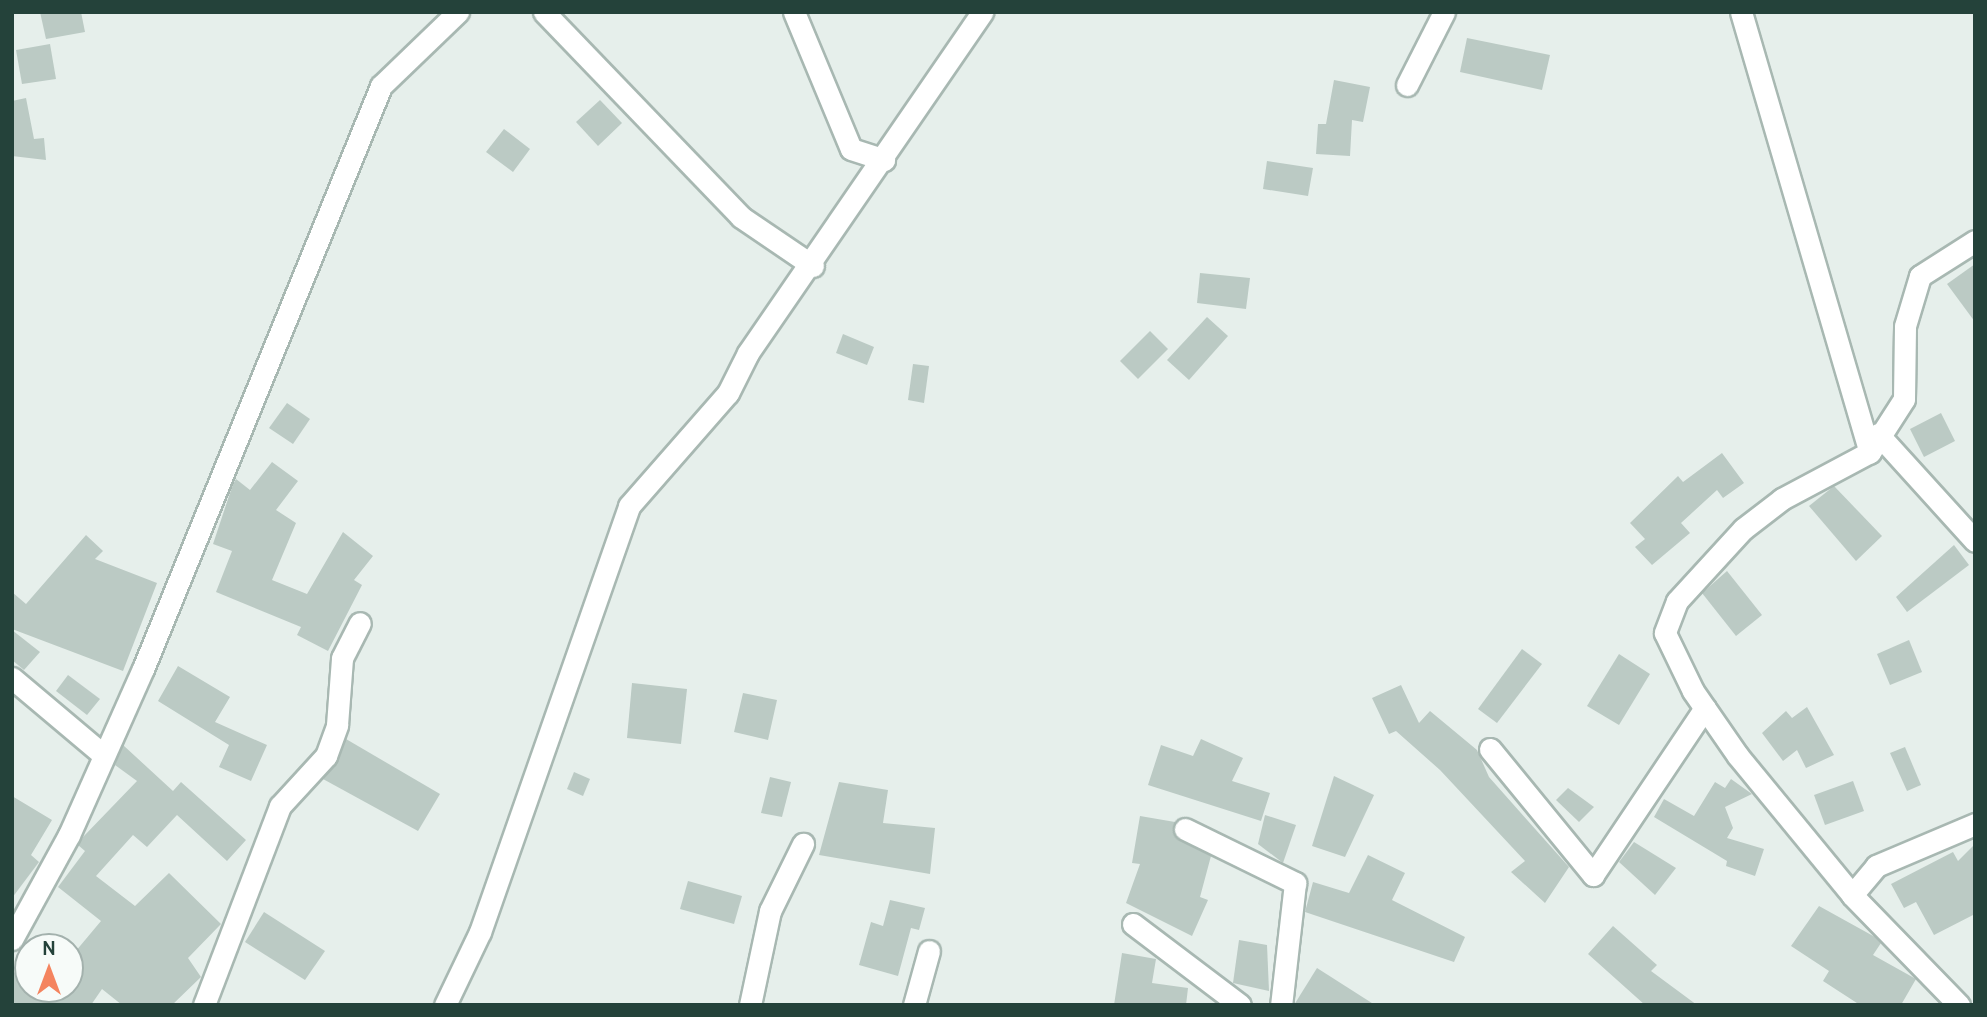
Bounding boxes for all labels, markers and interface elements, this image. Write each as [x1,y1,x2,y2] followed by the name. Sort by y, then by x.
[14,933,84,1003] north arrow
[42,937,56,960] text: N

